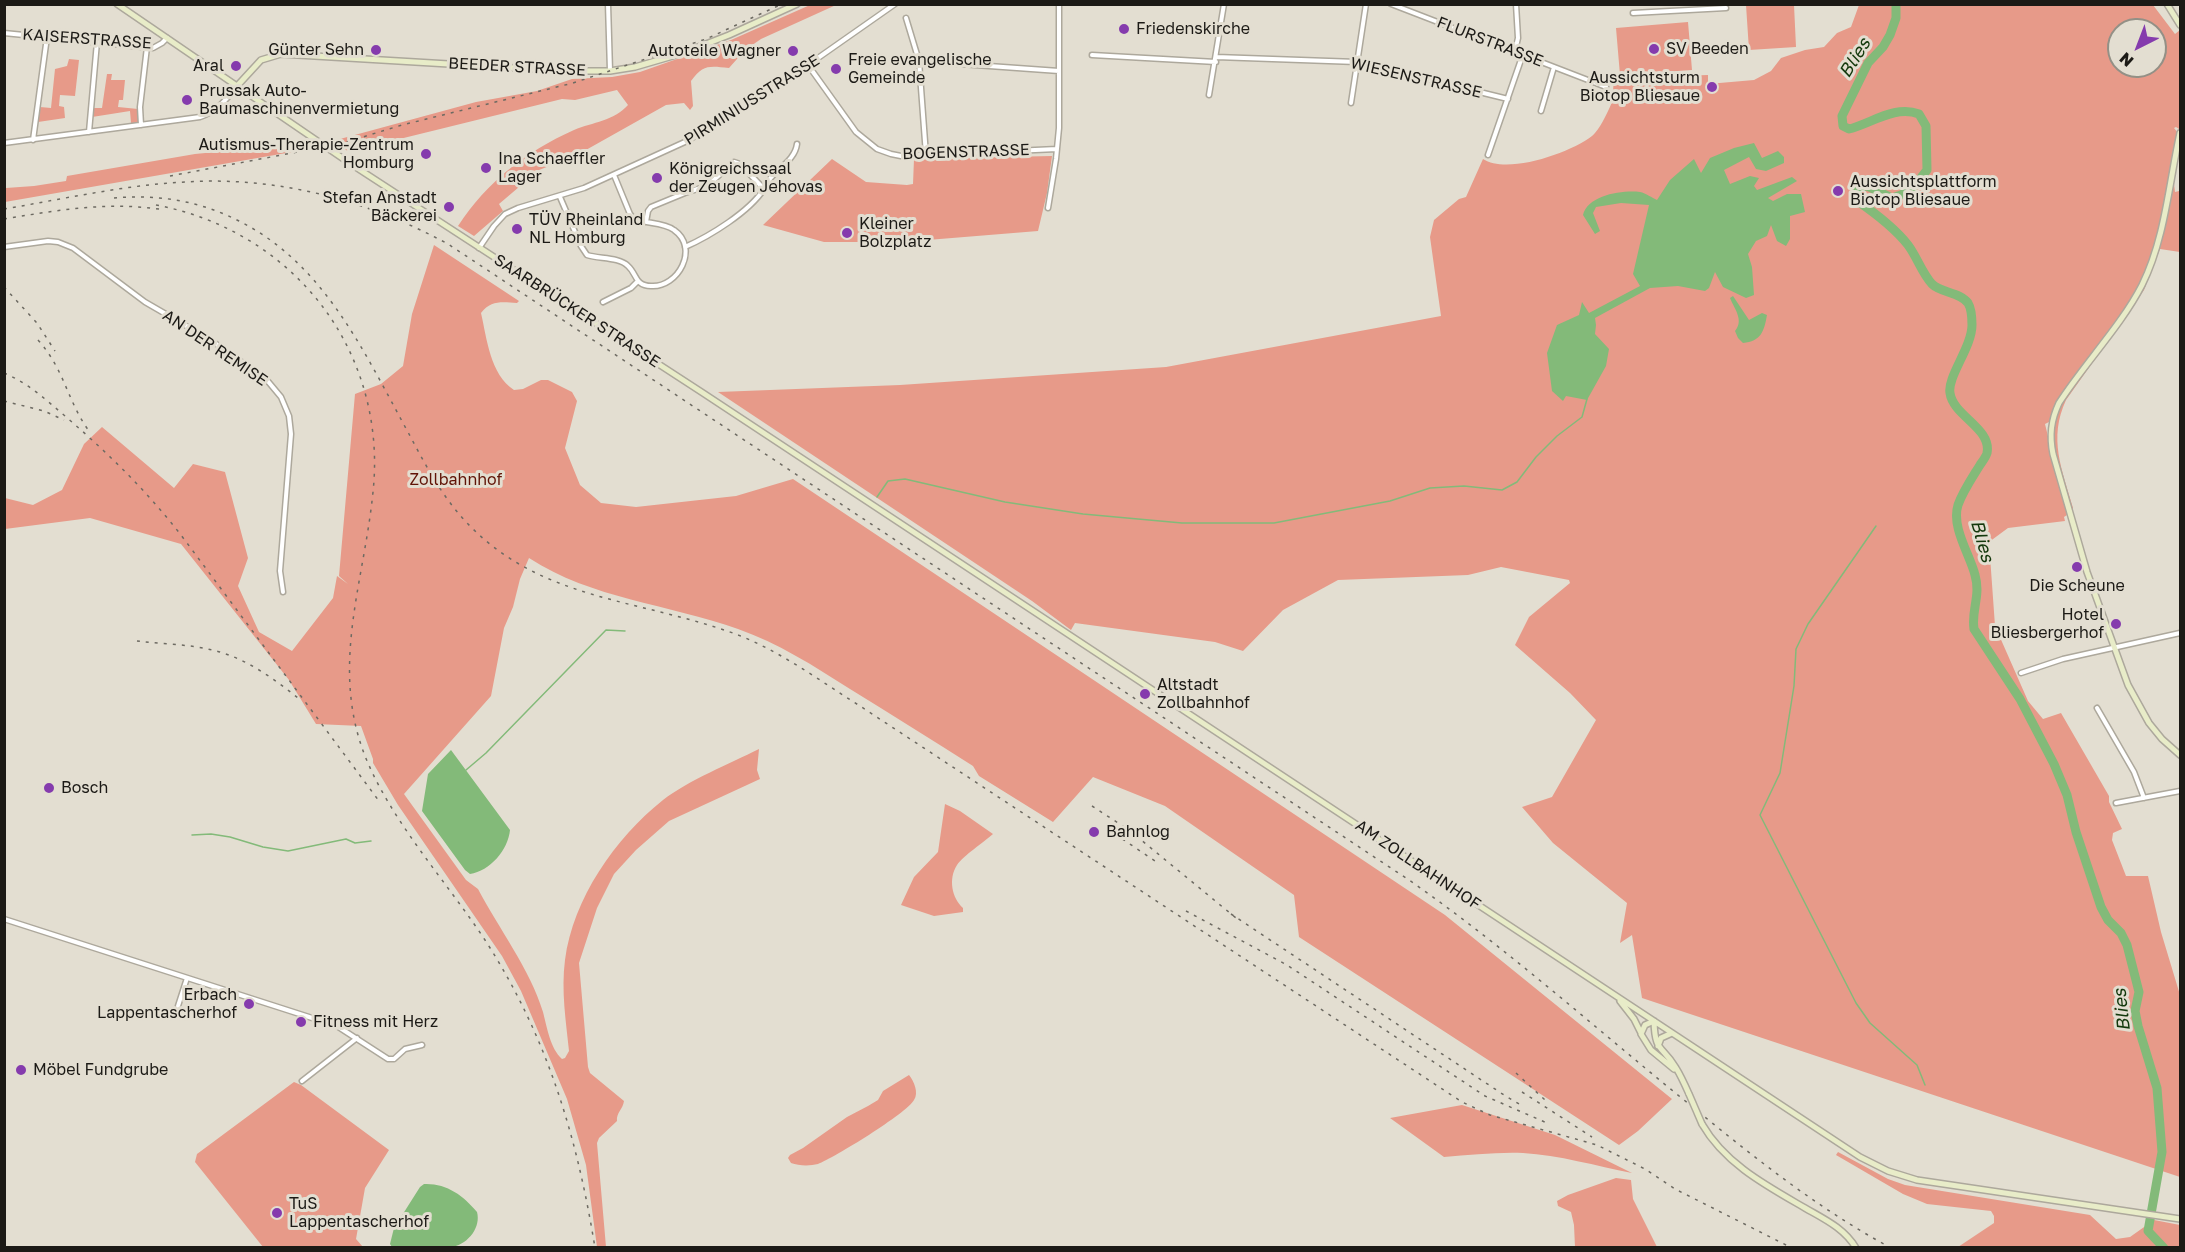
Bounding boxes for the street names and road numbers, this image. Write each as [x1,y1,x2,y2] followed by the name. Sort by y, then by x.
[1434,13,1546,71] street label: FLURSTRASSE
[22,25,152,53] street label: KAISERSTRASSE
[681,51,823,149] street label: PIRMINIUSSTRASSE
[448,54,586,80] street label: BEEDER STRASSE
[1349,54,1483,102] street label: WIESENSTRASSE
[902,140,1030,164] street label: BOGENSTRASSE
[490,250,664,372] street label: SAARBRÜCKER STRASSE
[159,306,271,390] street label: AN DER REMISE
[1352,816,1484,914] street label: AM ZOLLBAHNHOF

